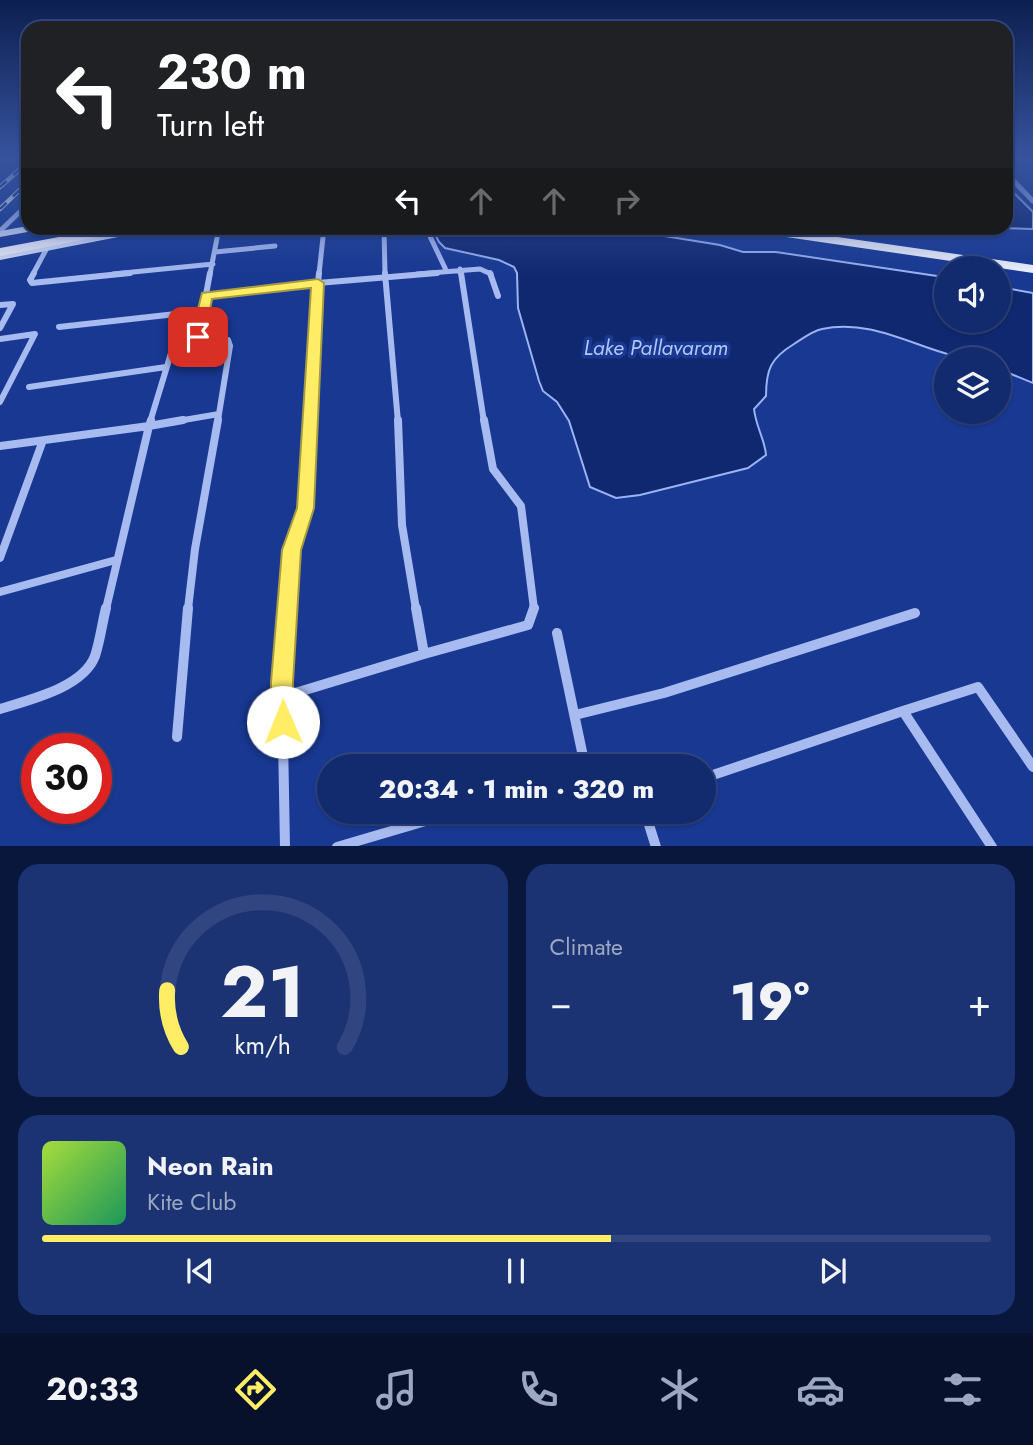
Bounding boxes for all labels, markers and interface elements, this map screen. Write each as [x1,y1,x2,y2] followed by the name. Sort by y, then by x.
[157,37,307,107] text: 230 m
[42,49,133,140] icon: left
[157,102,264,148] text: Turn left
[389,182,427,220] icon: left
[462,182,500,220] icon: ahead
[535,182,573,220] icon: ahead
[608,182,646,220] icon: right
[934,256,1011,424] map controls
[934,256,1011,333] button: sound
[168,307,228,367] pin
[179,318,217,356] icon: arrive
[584,333,728,363] water label: Lake Pallavaram
[934,347,1011,424] button: layers
[246,685,320,759] position arrow
[21,733,112,824] speed limit sign: 30
[379,770,654,808] text: 20:34 · 1 min · 320 m
[550,930,623,964] text: Climate
[220,939,305,1044] text: 21
[730,964,809,1040] text: 19°
[550,975,572,1030] text: −
[968,975,991,1030] text: +
[234,1026,291,1062] text: km/h
[147,1147,274,1185] text: Neon Rain
[147,1185,236,1219] text: Kite Club
[181,1252,219,1290] icon: previous
[497,1252,535,1290] icon: pause
[814,1252,852,1290] icon: next
[231,1365,280,1414] icon: directions
[372,1365,421,1414] icon: music
[514,1365,563,1414] icon: phone
[655,1365,704,1414] icon: climate
[796,1365,845,1414] icon: car
[938,1365,987,1414] icon: filters
[46,1366,138,1412] text: 20:33

